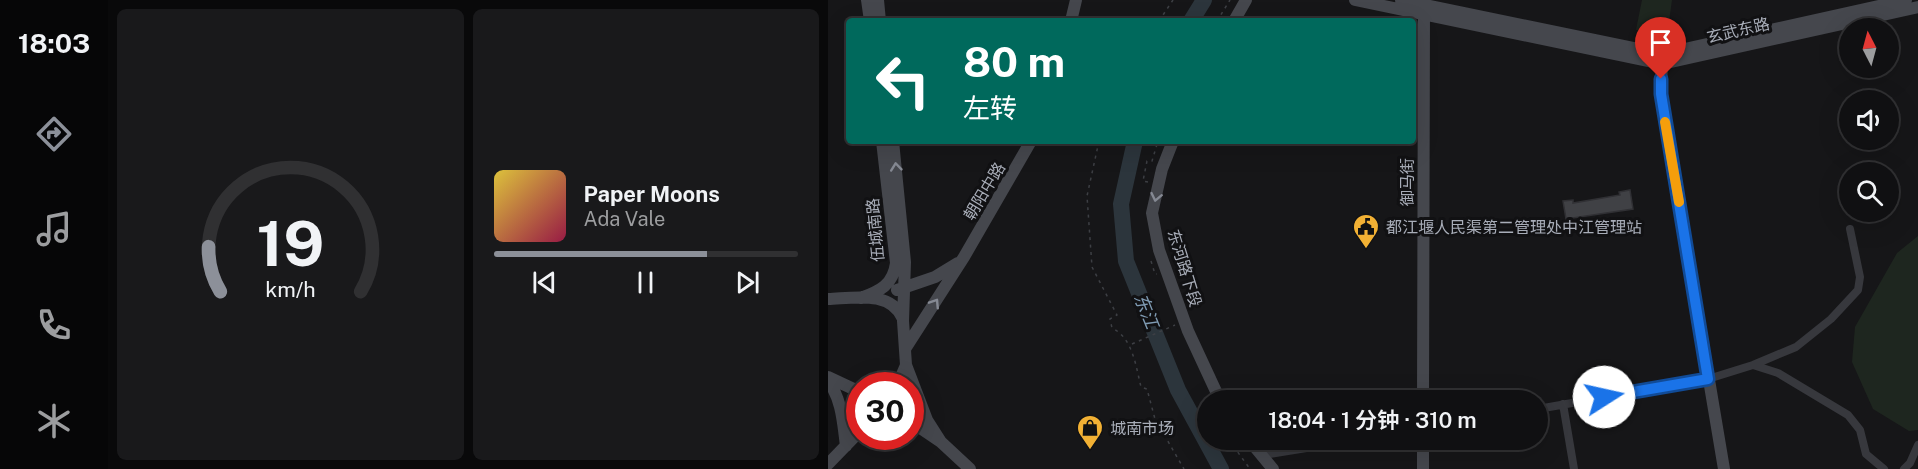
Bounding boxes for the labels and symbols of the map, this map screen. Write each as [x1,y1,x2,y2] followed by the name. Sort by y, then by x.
[1705,14,1771,47] street label: 玄武东路
[1635,17,1686,79] pin
[1839,18,1899,78] north arrow
[1398,158,1417,206] street label: 御马街
[960,159,1009,224] street label: 朝阳中路
[890,163,903,172] one-way arrow
[1150,192,1163,202] one-way arrow
[863,197,888,263] street label: 伍城南路
[1351,212,1381,250] public building icon: 都江堰人民渠第二管理处中江管理站
[1386,218,1642,237] place label: 都江堰人民渠第二管理处中江管理站
[1164,227,1205,309] street label: 东河路下段
[1130,290,1164,333] water label: 东江
[927,299,939,309] one-way arrow
[1572,365,1636,429] position arrow
[846,372,924,450] speed limit sign: 30
[1075,413,1105,451] shop icon: 城南市场
[1110,419,1174,438] place label: 城南市场

